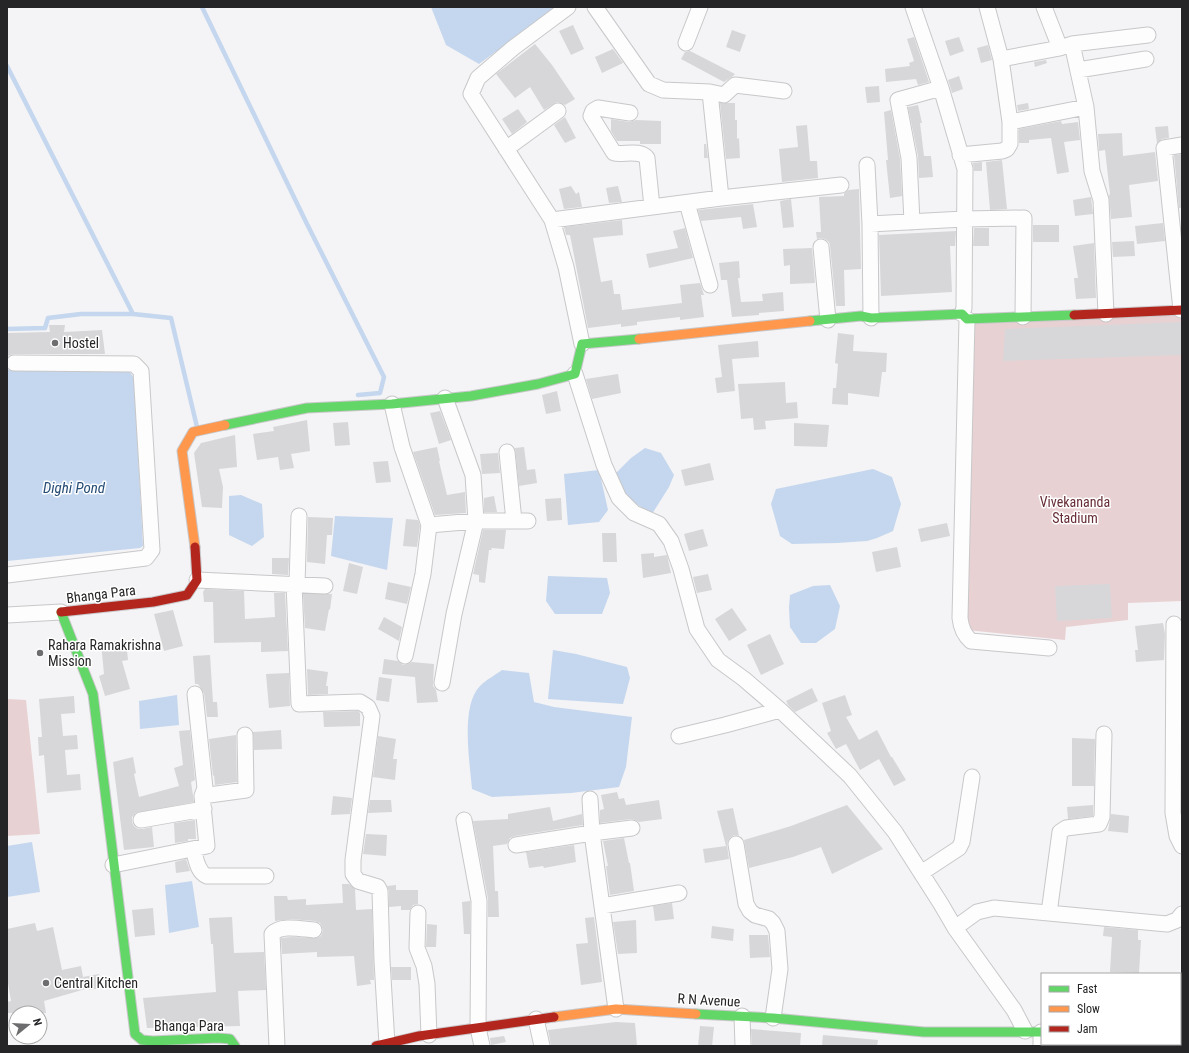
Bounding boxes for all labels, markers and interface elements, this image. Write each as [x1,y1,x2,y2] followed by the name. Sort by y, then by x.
[63,335,99,351] place label: Hostel
[50,338,60,348] marker: Hostel
[43,479,106,497] water label: Dighi Pond
[1040,494,1110,526] park label: Vivekananda Stadium
[65,582,137,606] street label: Bhanga Para
[48,637,161,669] place label: Rahara Ramakrishna Mission
[35,648,45,658] marker: Rahara Ramakrishna Mission
[1041,973,1181,1045] legend
[54,975,138,991] place label: Central Kitchen
[41,978,51,988] marker: Central Kitchen
[1077,982,1098,996] text: Fast
[677,990,741,1010] street label: R N Avenue
[1077,1002,1100,1016] text: Slow
[8,1005,48,1045] north arrow
[30,1017,44,1028] text: N
[154,1018,224,1034] street label: Bhanga Para
[1077,1022,1098,1036] text: Jam

